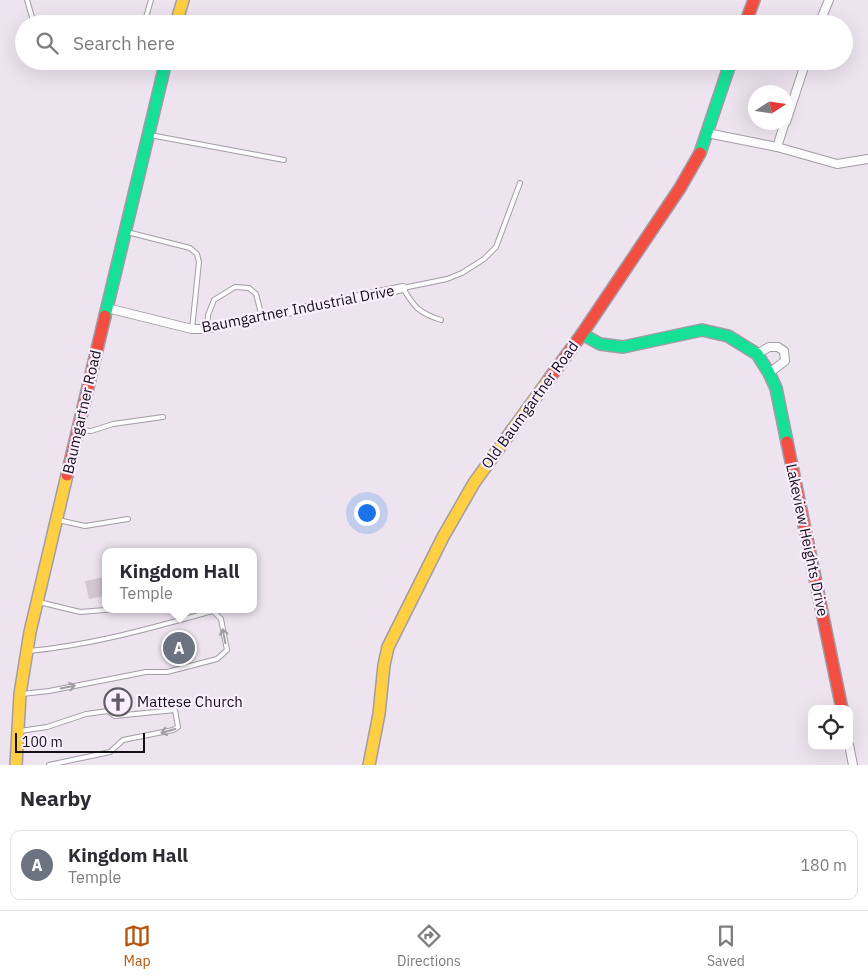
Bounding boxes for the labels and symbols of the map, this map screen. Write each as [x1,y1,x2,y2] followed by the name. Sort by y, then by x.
[748,85,793,130] north arrow
[200,280,396,337] street label: Baumgartner Industrial Drive
[477,337,582,472] street label: Old Baumgartner Road
[58,348,105,476] street label: Baumgartner Road
[782,462,833,618] street label: Lakeview Heights Drive
[354,500,380,526] your location
[219,628,229,644] one-way arrow
[163,629,195,667] pin: A
[60,682,76,692] one-way arrow
[103,687,133,717] church icon: Mattese Church
[137,692,243,711] place label: Mattese Church
[160,726,176,736] one-way arrow
[15,730,145,753] scale bar

